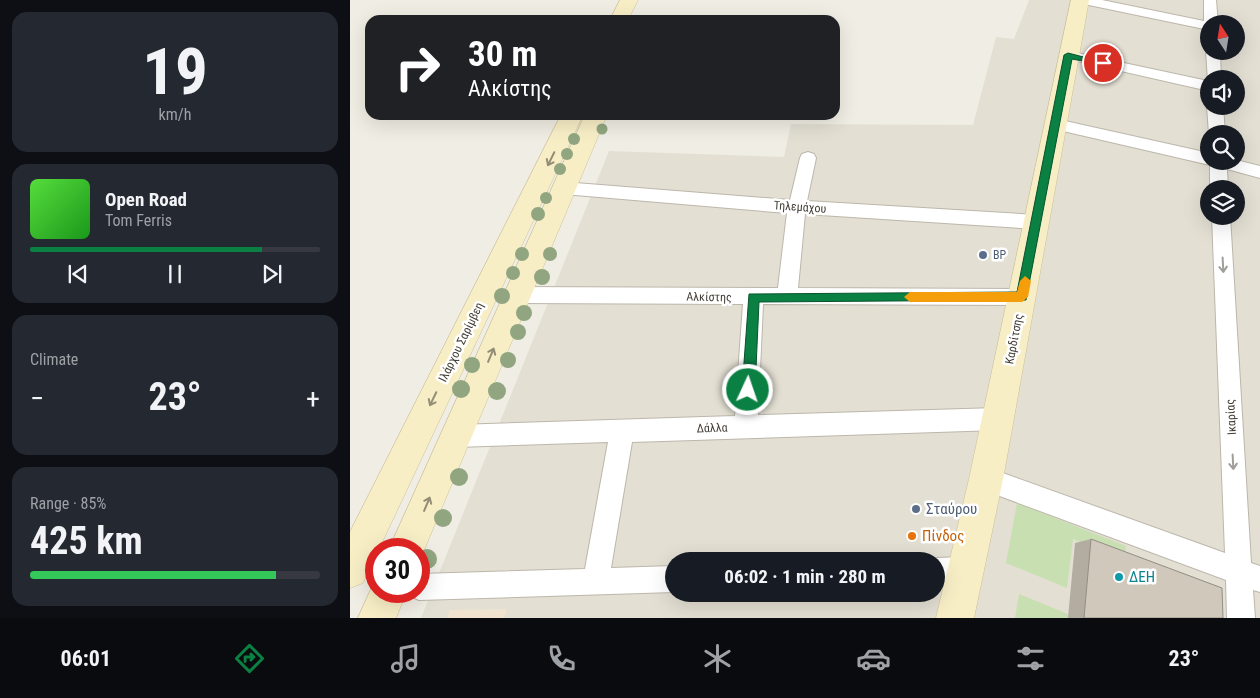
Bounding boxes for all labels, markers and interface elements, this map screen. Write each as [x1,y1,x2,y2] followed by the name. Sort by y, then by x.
[1200,15,1245,60] north arrow
[1200,15,1245,225] map controls
[142,34,208,110] text: 19
[468,34,537,75] text: 30 m
[385,35,450,100] icon: right
[1082,42,1124,84] pin
[1089,49,1117,77] icon: arrive
[1200,70,1245,115] button: sound
[468,76,552,101] text: Αλκίστης
[159,105,191,124] text: km/h
[1200,125,1245,170] button: search
[546,151,555,166] one-way arrow
[1200,180,1245,225] button: layers
[105,188,187,211] text: Open Road
[773,198,827,216] street label: Τηλεμάχου
[105,211,172,230] text: Tom Ferris
[993,248,1007,262] place label: BP
[977,249,989,261] marker: BP
[1219,257,1228,273] one-way arrow
[64,260,92,288] icon: previous
[161,260,189,288] icon: pause
[258,260,286,288] icon: next
[686,290,732,304] street label: Αλκίστης
[436,300,486,384] street label: Ιλάρχου Σαρίμβεη
[1002,312,1026,365] street label: Καρδίτσης
[486,348,496,363] one-way arrow
[30,350,78,369] text: Climate
[721,363,773,415] position arrow
[148,375,202,419] text: 23°
[30,382,44,415] text: −
[306,382,320,415] text: +
[428,391,438,406] one-way arrow
[1223,398,1239,435] street label: Ικαρίας
[696,420,728,436] street label: Δάλλα
[1228,454,1237,470] one-way arrow
[30,494,106,513] text: Range · 85%
[422,497,432,512] one-way arrow
[926,500,977,518] place label: Σταύρου
[910,503,922,515] marker: Σταύρου
[30,519,143,563] text: 425 km
[922,527,964,545] place label: Πίνδος
[906,530,918,542] marker: Πίνδος
[365,538,430,603] speed limit sign: 30
[724,565,886,588] text: 06:02 · 1 min · 280 m
[1129,568,1155,586] place label: ΔΕΗ
[1113,571,1125,583] marker: ΔΕΗ
[232,641,267,676] icon: directions
[388,641,423,676] icon: music
[544,641,579,676] icon: phone
[700,641,735,676] icon: climate
[856,641,891,676] icon: car
[1013,641,1048,676] icon: filters
[61,646,111,671] text: 06:01
[1169,646,1199,671] text: 23°

